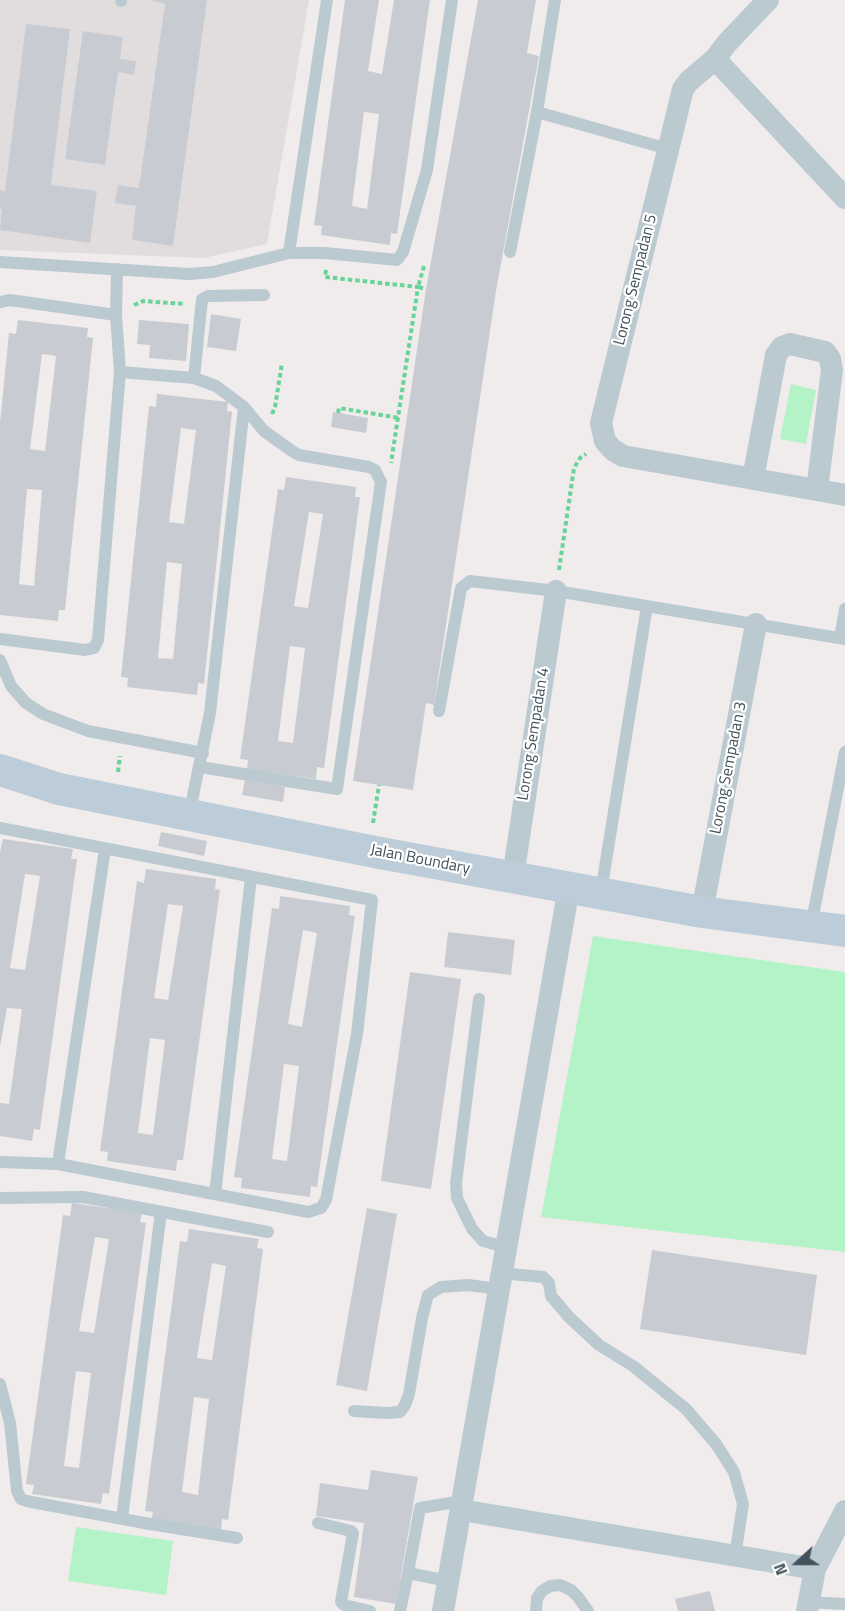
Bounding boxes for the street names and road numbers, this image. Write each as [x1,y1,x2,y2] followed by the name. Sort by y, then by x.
[610,213,662,347] street label: Lorong Sempadan 5
[514,666,554,802] street label: Lorong Sempadan 4
[707,700,751,836] street label: Lorong Sempadan 3
[368,841,472,879] street label: Jalan Boundary

